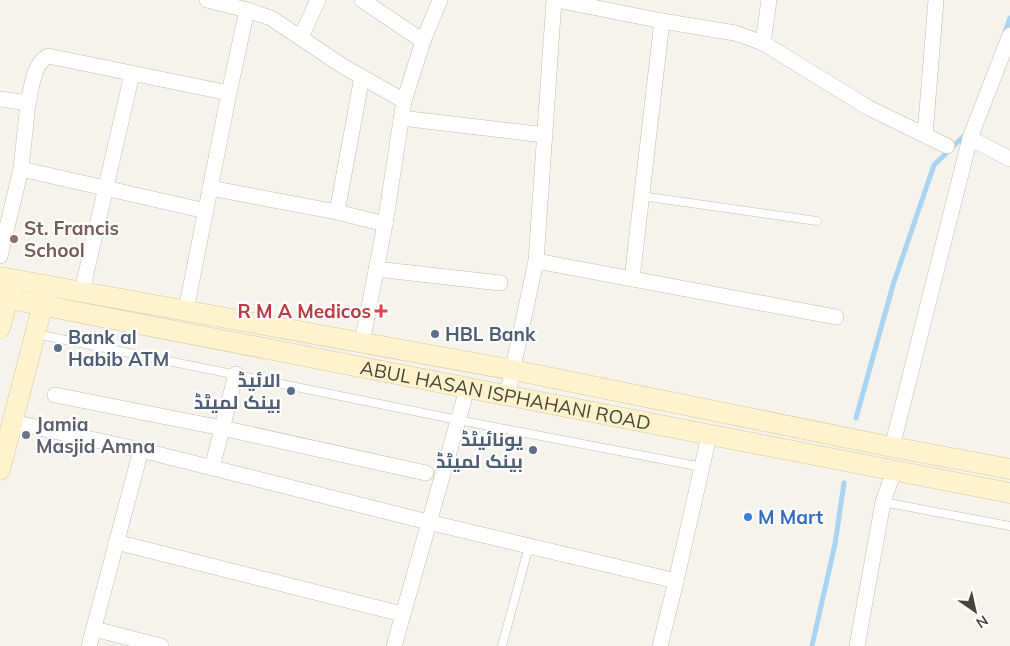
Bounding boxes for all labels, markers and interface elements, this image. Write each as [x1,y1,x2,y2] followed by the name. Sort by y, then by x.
[24,216,119,262] place label: St. Francis School
[8,233,20,245] marker: St. Francis School
[237,299,371,323] place label: R M A Medicos
[375,305,387,317] marker: R M A Medicos
[445,322,536,346] place label: HBL Bank
[68,325,169,371] place label: Bank al Habib ATM
[429,328,441,340] marker: HBL Bank
[52,342,64,354] marker: Bank al Habib ATM
[358,355,653,435] street label: ABUL HASAN ISPHAHANI ROAD
[194,368,281,414] place label: الائیڈ بینک لمیٹڈ
[285,385,297,397] marker: الائیڈ بینک لمیٹڈ
[36,412,155,458] place label: Jamia Masjid Amna
[436,427,523,473] place label: یونائیٹڈ بینک لمیٹڈ
[20,429,32,441] marker: Jamia Masjid Amna
[527,444,539,456] marker: یونائیٹڈ بینک لمیٹڈ
[758,505,823,529] place label: M Mart
[742,511,754,523] marker: M Mart
[950,586,1000,636] north arrow
[973,611,992,632] text: N

